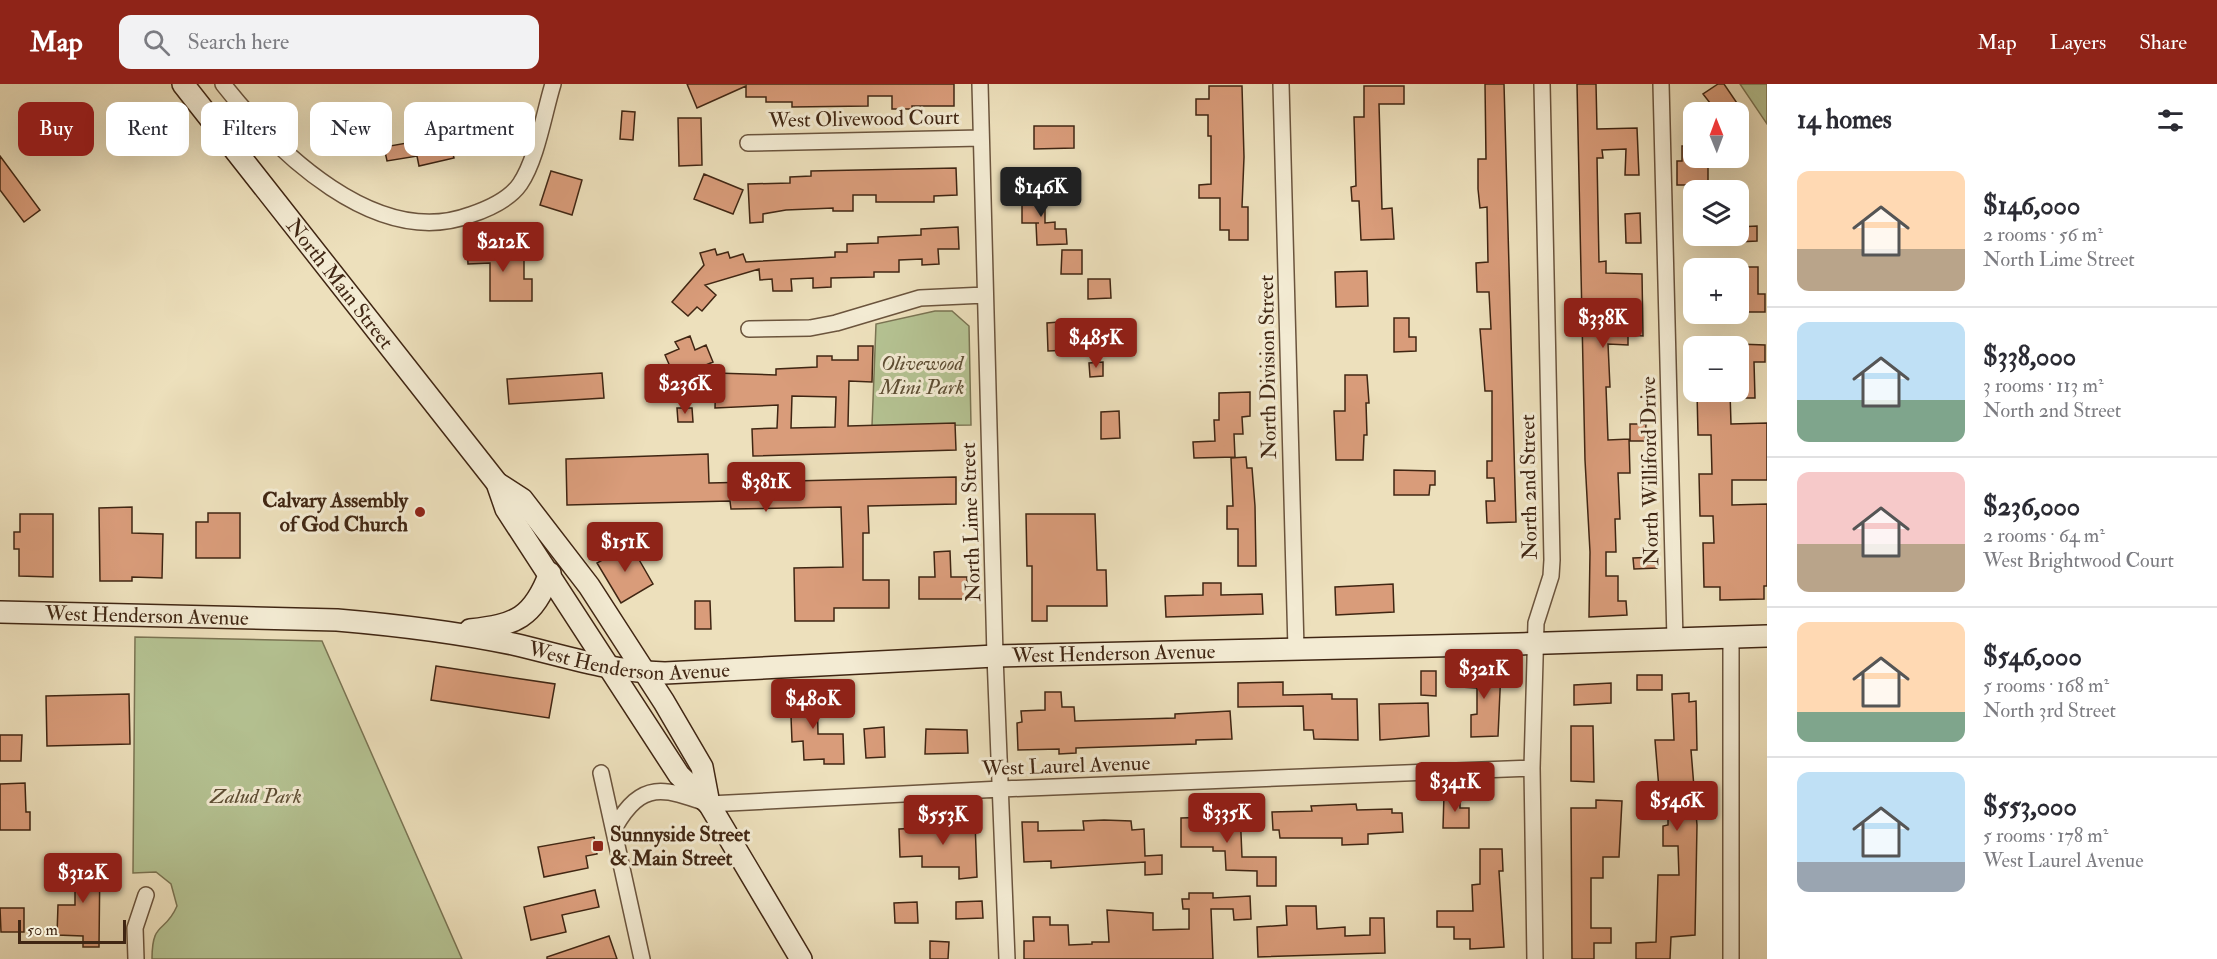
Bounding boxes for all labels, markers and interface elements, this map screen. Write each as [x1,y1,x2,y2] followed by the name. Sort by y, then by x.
[119,15,539,69] search box
[30,25,83,60] text: Map
[140,26,173,59] icon: search
[188,28,289,56] text: Search here
[1977,29,2017,56] text: Map
[2050,29,2106,56] text: Layers
[2139,29,2187,56] text: Share
[18,102,94,156] chip: Buy
[106,102,189,156] chip: Rent
[201,102,298,156] chip: Filters
[310,102,392,156] chip: New
[404,102,535,156] chip: Apartment
[1683,102,1749,168] north arrow
[1683,102,1749,402] map controls
[767,104,960,134] street label: West Olivewood Court
[1797,104,1892,136] text: 14 homes
[2154,104,2187,137] icon: filters
[999,167,1083,218] pin: $146K
[1014,174,1068,199] text: $146K
[1683,180,1749,246] button: layers
[1983,190,2080,222] text: $146,000
[1845,195,1917,267] icon: home
[280,213,400,355] street label: North Main Street
[461,222,545,273] pin: $212K
[1983,222,2103,247] text: 2 rooms · 56 m²
[477,229,529,254] text: $212K
[1983,247,2135,272] text: North Lime Street
[1683,258,1749,324] button: +
[1253,274,1283,459] street label: North Division Street
[1561,298,1645,349] pin: $338K
[1578,305,1628,330] text: $338K
[1054,318,1138,369] pin: $485K
[1069,325,1123,350] text: $485K
[1683,336,1749,402] button: −
[1983,341,2076,373] text: $338,000
[1845,346,1917,418] icon: home
[878,350,964,401] park label: Olivewood Mini Park
[643,364,727,415] pin: $236K
[658,371,712,396] text: $236K
[1983,373,2104,398] text: 3 rooms · 113 m²
[1635,376,1665,566] street label: North Williford Drive
[1983,398,2121,423] text: North 2nd Street
[1514,414,1544,560] street label: North 2nd Street
[955,442,987,602] street label: North Lime Street
[724,462,808,513] pin: $381K
[741,469,791,494] text: $381K
[262,487,409,538] place label: Calvary Assembly of God Church
[1983,491,2080,523] text: $236,000
[1845,496,1917,568] icon: home
[413,505,427,519] marker: Calvary Assembly of God Church
[583,522,667,573] pin: $151K
[1983,523,2105,548] text: 2 rooms · 64 m²
[601,529,649,554] text: $151K
[1983,548,2174,573] text: West Brightwood Court
[44,600,249,631] street label: West Henderson Avenue
[525,634,731,687] street label: West Henderson Avenue
[1011,637,1216,669] street label: West Henderson Avenue
[1983,641,2082,673] text: $546,000
[1845,646,1917,718] icon: home
[1442,649,1526,700] pin: $321K
[1459,656,1509,681] text: $321K
[1983,673,2109,698] text: 5 rooms · 168 m²
[771,679,855,730] pin: $480K
[785,686,841,711] text: $480K
[1983,698,2116,723] text: North 3rd Street
[980,750,1151,782] street label: West Laurel Avenue
[1413,762,1497,813] pin: $341K
[1430,769,1480,794] text: $341K
[1635,781,1719,832] pin: $546K
[209,783,302,810] park label: Zalud Park
[1650,788,1704,813] text: $546K
[1983,791,2077,823] text: $553,000
[1185,793,1269,844] pin: $335K
[901,795,985,846] pin: $553K
[1845,796,1917,868] icon: home
[1202,800,1252,825] text: $335K
[918,802,968,827] text: $553K
[610,821,750,872] place label: Sunnyside Street & Main Street
[1983,823,2108,848] text: 5 rooms · 178 m²
[591,839,605,853] marker: Sunnyside Street & Main Street
[1983,848,2144,873] text: West Laurel Avenue
[41,853,125,904] pin: $312K
[58,860,108,885] text: $312K
[18,917,126,944] scale bar
[27,920,58,940] text: 50 m

